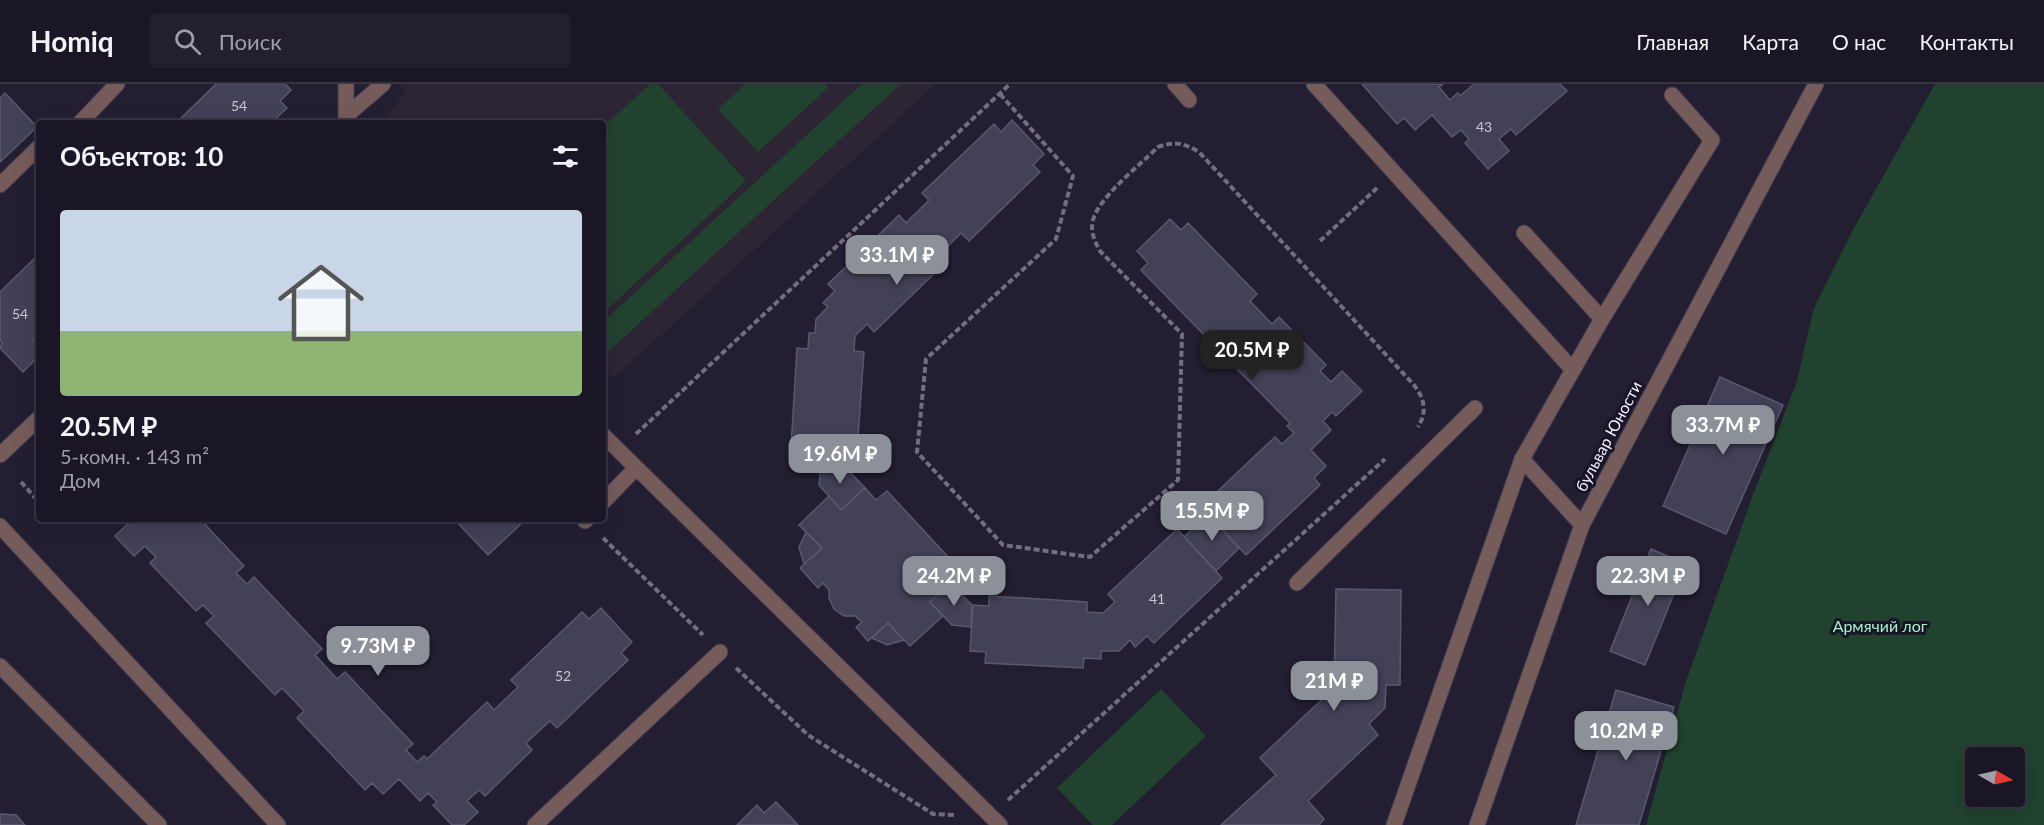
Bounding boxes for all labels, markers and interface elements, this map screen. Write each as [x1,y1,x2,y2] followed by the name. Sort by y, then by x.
[150,14,570,68] search box
[30,24,114,58] text: Homiq
[171,25,204,58] icon: search
[219,28,282,55] text: Поиск
[1636,29,1709,54] text: Главная
[1742,29,1799,54] text: Карта
[1832,29,1886,54] text: О нас
[1919,29,2014,54] text: Контакты
[231,97,247,114] house number: 54
[1476,118,1492,135] house number: 43
[60,140,223,172] text: Объектов: 10
[549,140,582,173] icon: filters
[842,235,952,286] pin: 33.1M ₽
[860,242,934,266] text: 33.1M ₽
[267,249,375,357] icon: home
[12,305,28,322] house number: 54
[1197,330,1307,381] pin: 20.5M ₽
[1215,337,1289,361] text: 20.5M ₽
[1571,378,1645,494] street label: бульвар Юности
[1668,405,1778,456] pin: 33.7M ₽
[60,410,157,442] text: 20.5M ₽
[1686,412,1760,436] text: 33.7M ₽
[785,434,895,485] pin: 19.6M ₽
[803,441,877,465] text: 19.6M ₽
[60,444,209,468] text: 5-комн. · 143 m²
[60,468,101,492] text: Дом
[1157,491,1267,542] pin: 15.5M ₽
[1175,498,1249,522] text: 15.5M ₽
[899,556,1009,607] pin: 24.2M ₽
[1593,556,1703,607] pin: 22.3M ₽
[917,563,991,587] text: 24.2M ₽
[1611,563,1685,587] text: 22.3M ₽
[1149,590,1165,607] house number: 41
[1833,616,1928,635] park label: Армячий лог
[323,626,433,677] pin: 9.73M ₽
[341,633,415,657] text: 9.73M ₽
[1292,661,1376,712] pin: 21M ₽
[555,667,571,684] house number: 52
[1305,668,1363,692] text: 21M ₽
[1571,711,1681,762] pin: 10.2M ₽
[1589,718,1663,742] text: 10.2M ₽
[1965,747,2025,807] north arrow
[1965,747,2025,807] map controls

